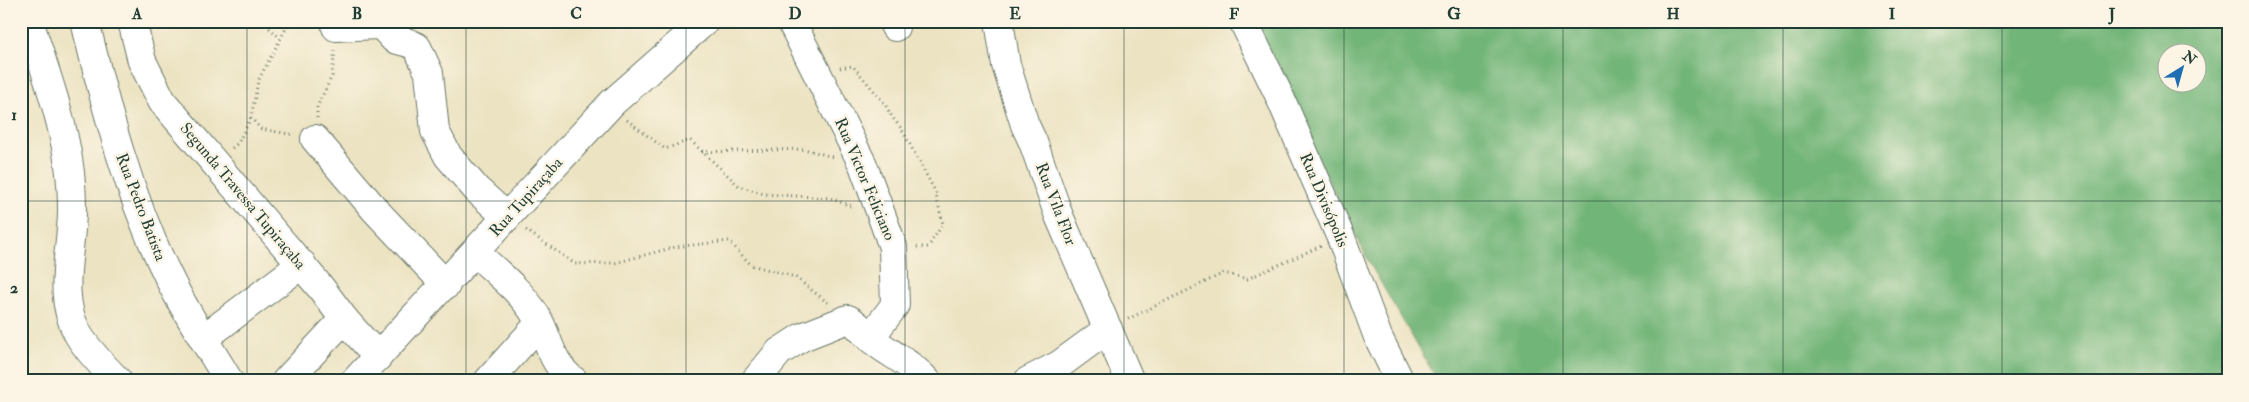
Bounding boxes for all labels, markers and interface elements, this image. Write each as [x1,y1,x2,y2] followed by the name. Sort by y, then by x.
[131,4,143,24] text: A
[352,4,362,24] text: B
[570,4,582,24] text: C
[788,4,802,24] text: D
[1009,4,1021,24] text: E
[1229,4,1239,24] text: F
[1447,4,1461,24] text: G
[1666,4,1680,24] text: H
[1889,4,1896,24] text: I
[2108,4,2116,25] text: J
[2156,42,2206,92] north arrow
[2179,47,2200,69] text: N
[11,105,17,125] text: 1
[830,115,900,244] street label: Rua Victor Feliciano
[175,119,311,274] street label: Segunda Travessa Tupiraçaba
[111,150,171,264] street label: Rua Pedro Batista
[1294,150,1353,251] street label: Rua Divisópolis
[485,153,568,242] street label: Rua Tupiraçaba
[1031,160,1081,248] street label: Rua Vila Flor
[10,278,18,298] text: 2

